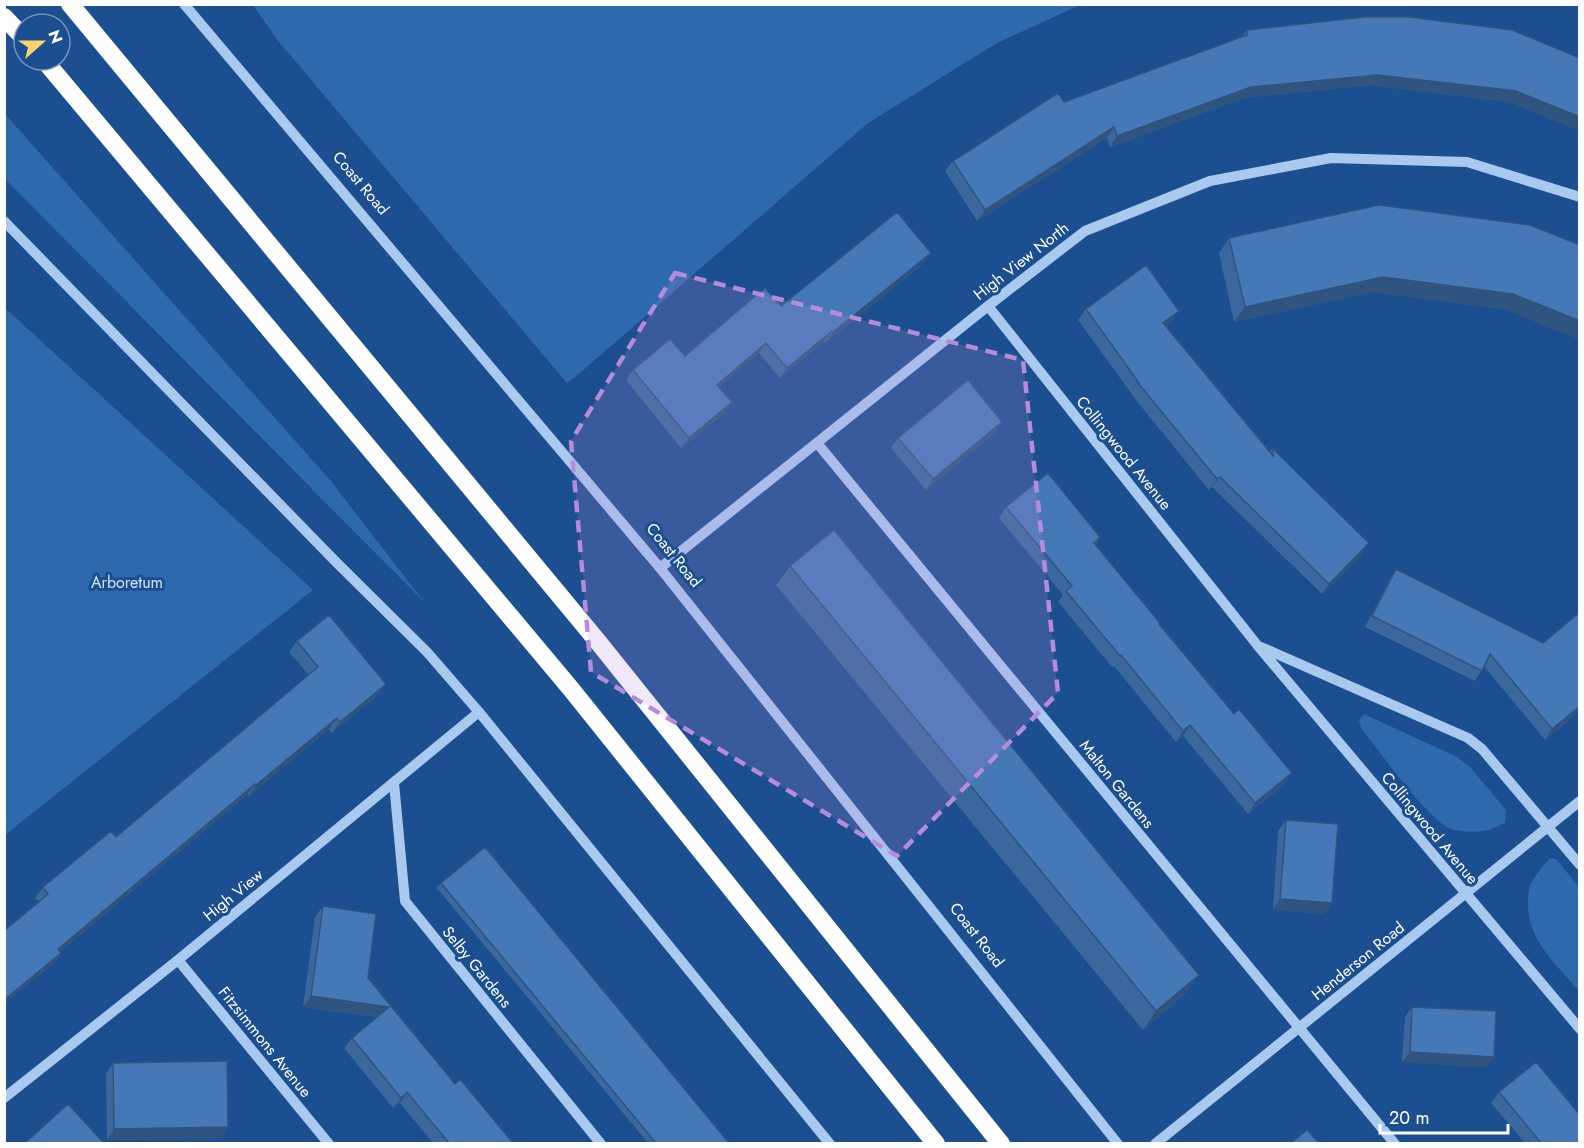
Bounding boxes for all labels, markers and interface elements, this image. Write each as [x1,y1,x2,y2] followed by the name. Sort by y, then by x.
[12,12,72,72] north arrow
[43,27,69,47] text: N
[327,146,395,220] street label: Coast Road
[969,216,1073,306] street label: High View North
[1071,391,1177,515] street label: Collingwood Avenue
[641,518,707,592] street label: Coast Road
[91,571,163,594] park label: Arboretum
[1074,735,1160,833] street label: Malton Gardens
[1376,767,1484,889] street label: Collingwood Avenue
[198,863,268,926] street label: High View
[944,898,1010,972] street label: Coast Road
[1307,916,1409,1006] street label: Henderson Road
[437,921,517,1013] street label: Selby Gardens
[213,981,317,1103] street label: Fitzsimmons Avenue
[1380,1097,1508,1135] scale bar
[1389,1105,1429,1131] text: 20 m

